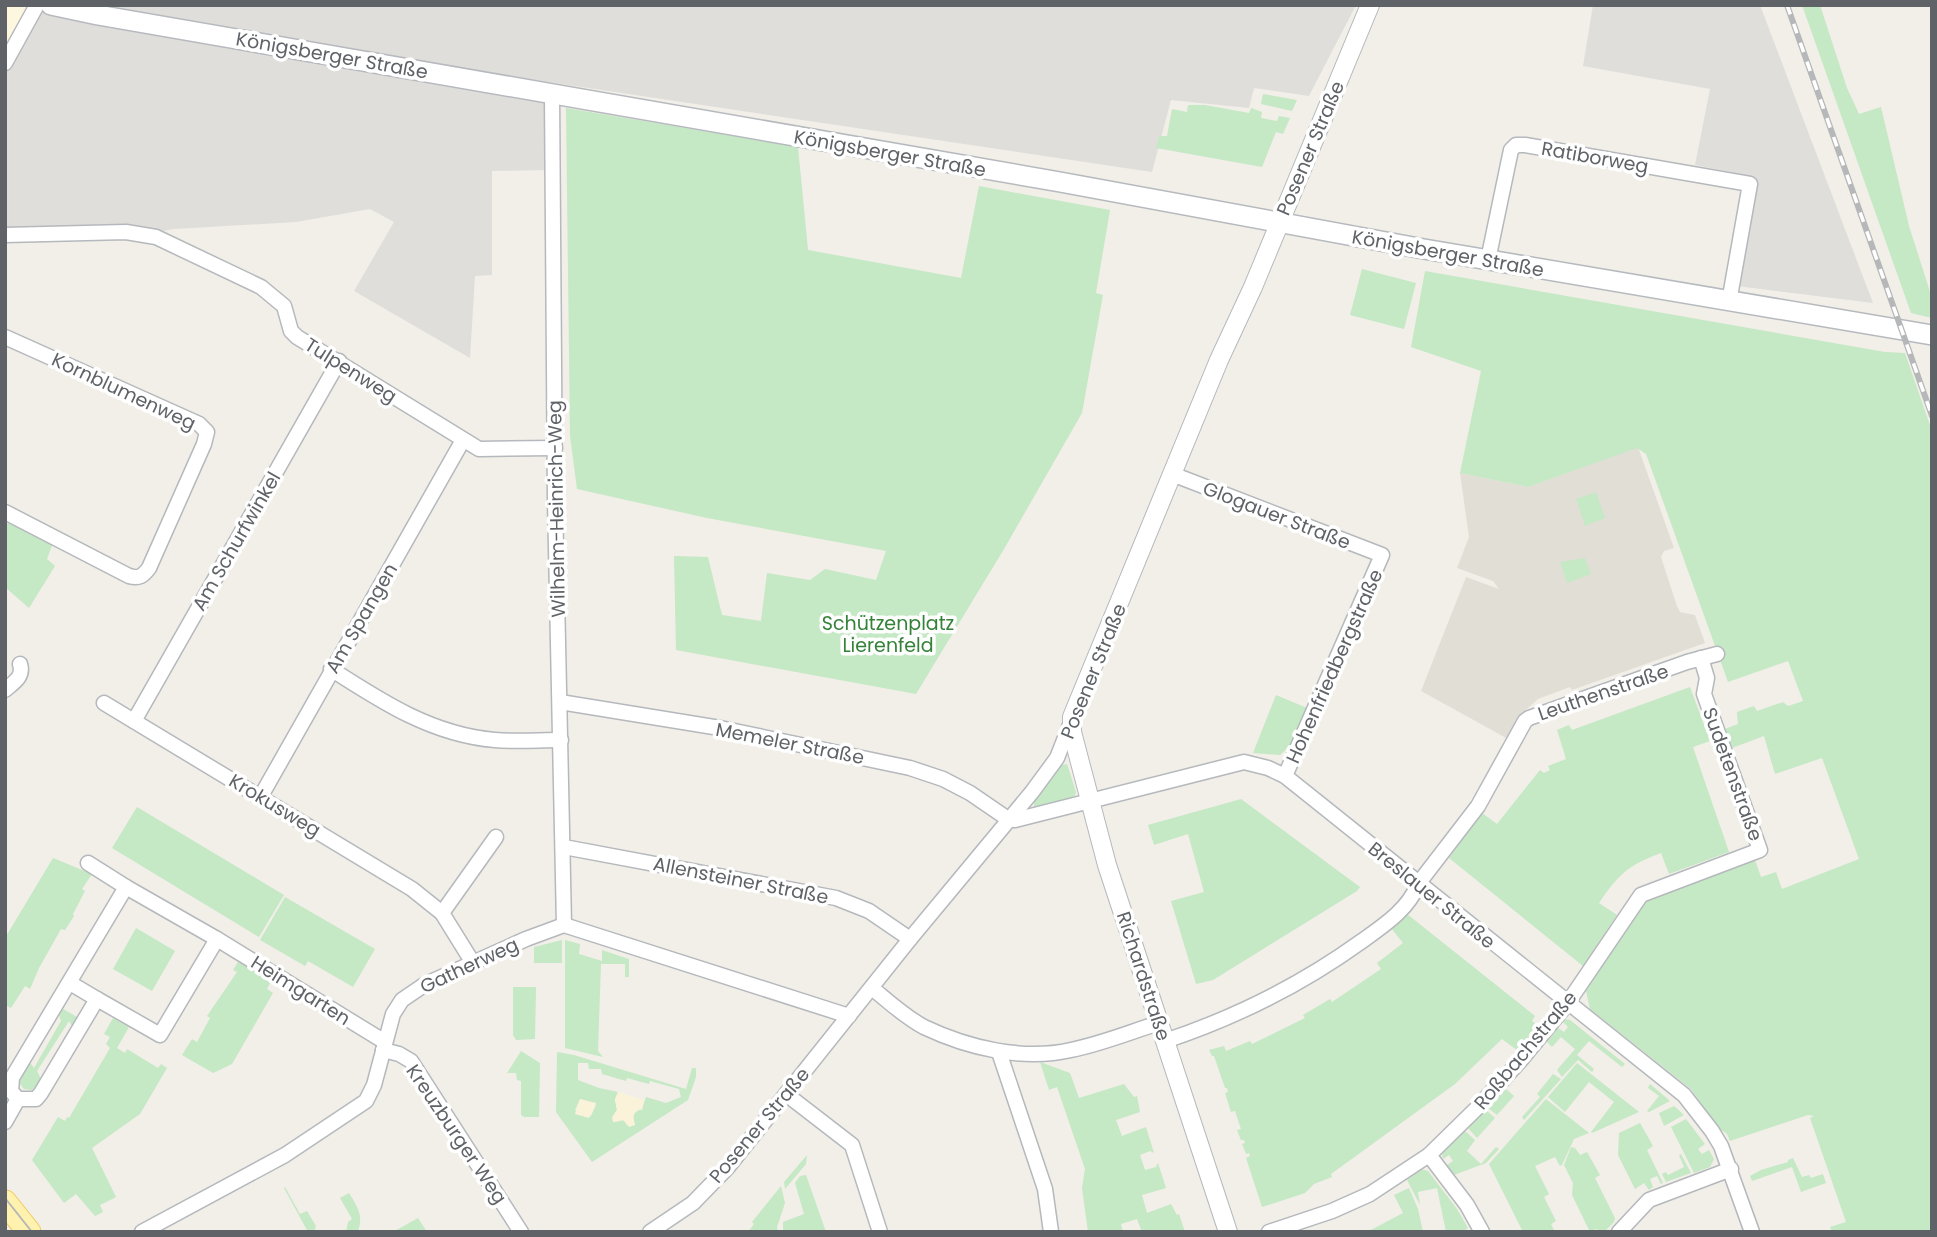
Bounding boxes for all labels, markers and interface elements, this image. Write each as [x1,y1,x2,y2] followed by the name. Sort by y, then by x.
[234,25,430,86] street label: Königsberger Straße
[1270,77,1351,220] street label: Posener Straße
[792,123,988,184] street label: Königsberger Straße
[1539,135,1651,180] street label: Ratiborweg
[1350,223,1546,284] street label: Königsberger Straße
[299,331,402,409] street label: Tulpenweg
[47,346,200,437] street label: Kornblumenweg
[541,400,572,618] street label: Wilhelm-Heinrich-Weg
[186,467,287,616] street label: Am Schurfwinkel
[1199,475,1355,556] street label: Glogauer Straße
[319,558,404,678] street label: Am Spangen
[1279,565,1390,768] street label: Hohenfriedbergstraße
[1054,600,1133,743] street label: Posener Straße
[822,610,954,659] park label: Schützenplatz Lierenfeld
[1534,657,1672,727] street label: Leuthenstraße
[1696,704,1769,845] street label: Sudetenstraße
[713,716,867,771] street label: Memeler Straße
[224,767,326,843] street label: Krokusweg
[1362,836,1501,955] street label: Breslauer Straße
[651,850,831,911] street label: Allensteiner Straße
[1110,908,1177,1044] street label: Richardstraße
[416,931,523,1000] street label: Gatherweg
[246,949,356,1032] street label: Heimgarten
[1468,985,1583,1116] street label: Roßbachstraße
[400,1059,513,1209] street label: Kreuzburger Weg
[703,1062,816,1189] street label: Posener Straße

